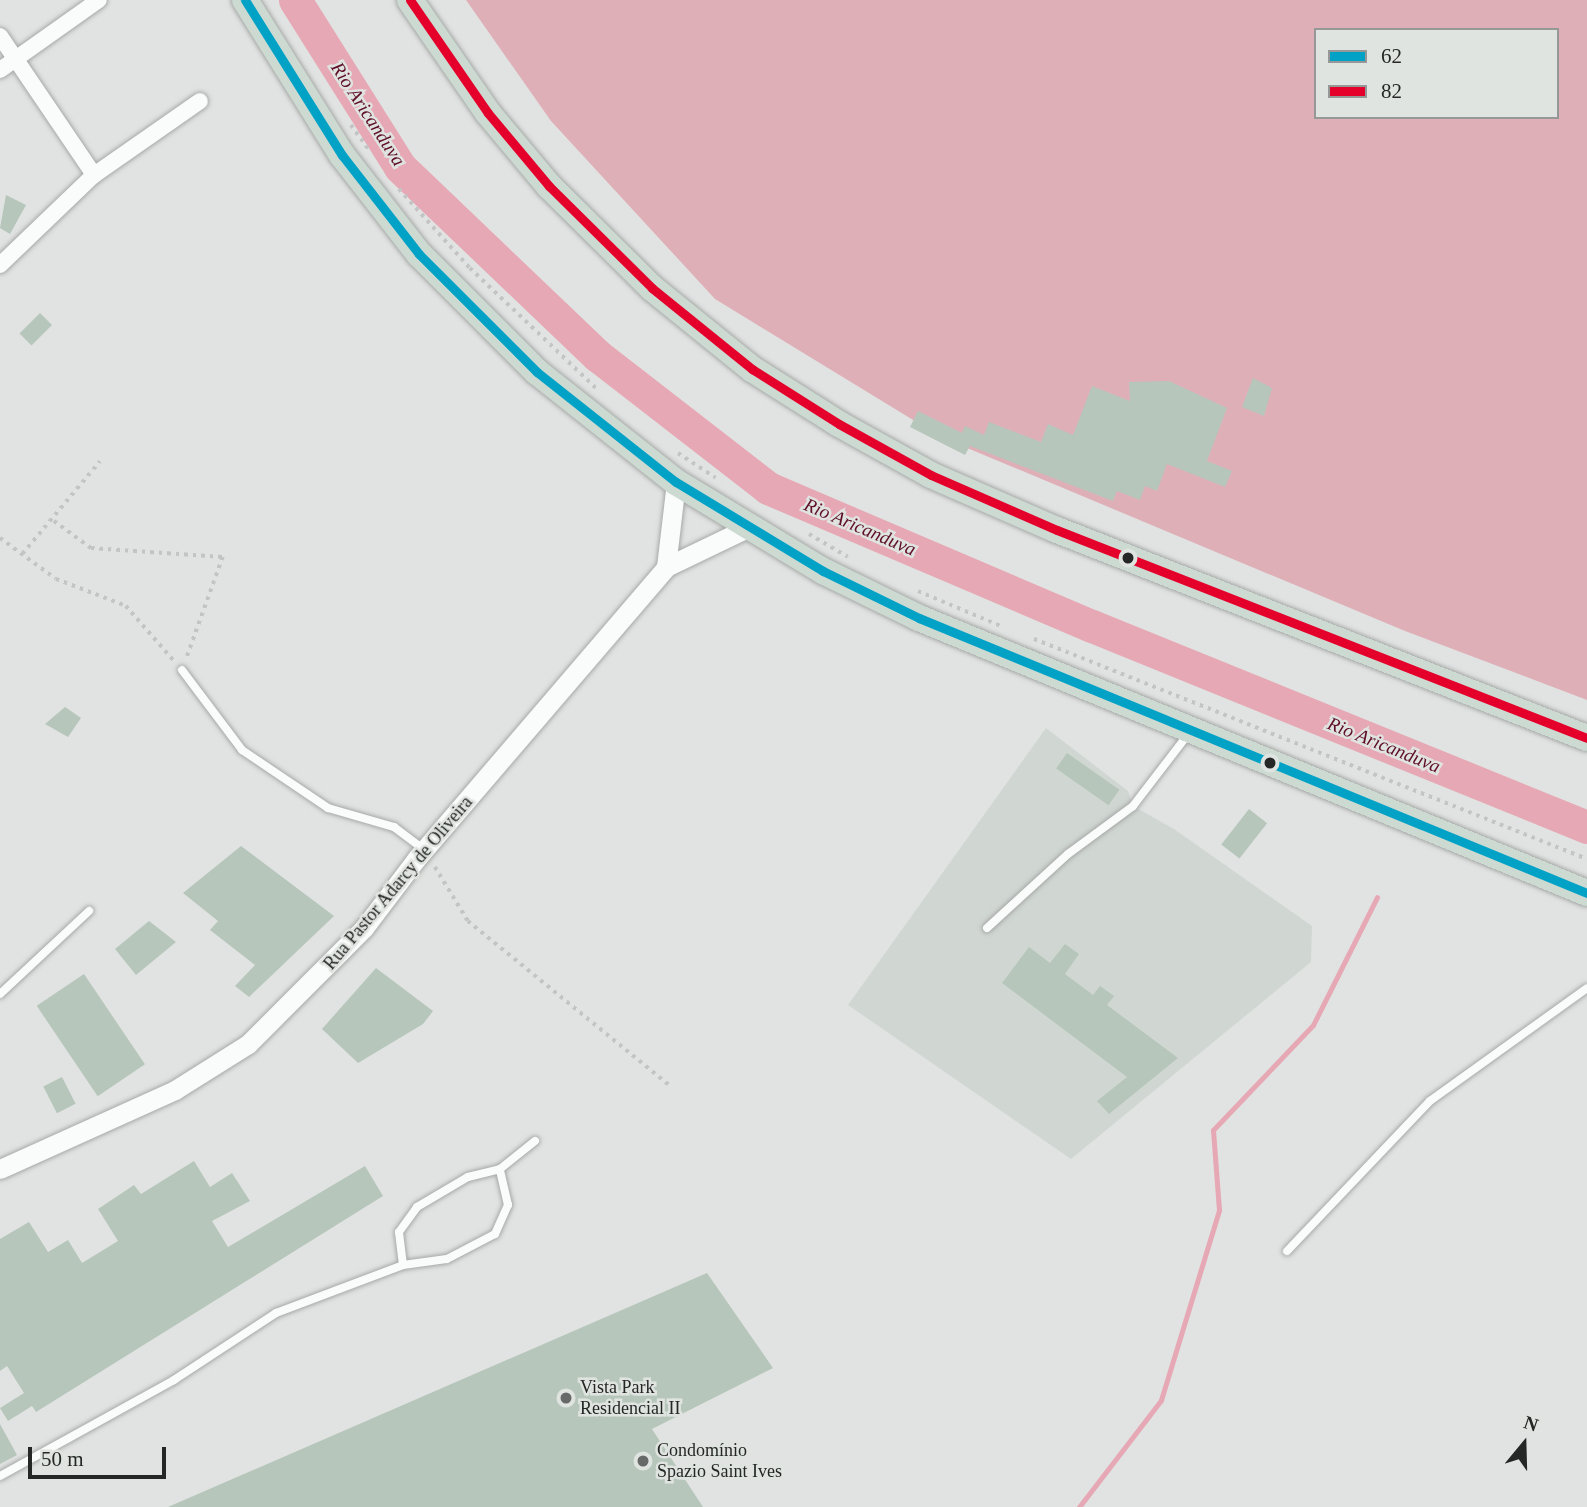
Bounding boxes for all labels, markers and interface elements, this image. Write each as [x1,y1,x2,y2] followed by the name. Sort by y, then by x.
[1314,28,1559,119] legend
[1381,44,1402,68] text: 62
[326,58,410,170] water label: Rio Aricanduva
[1381,79,1402,103] text: 82
[800,493,920,561] water label: Rio Aricanduva
[1121,551,1135,565] unlabelled marker
[1324,712,1444,778] water label: Rio Aricanduva
[1263,756,1277,770] unlabelled marker
[319,791,477,975] street label: Rua Pastor Adarcy de Oliveira
[580,1377,680,1420] place label: Vista Park Residencial II
[558,1390,574,1406] marker: Vista Park Residencial II
[1489,1409,1559,1479] north arrow
[1521,1412,1541,1436] text: N
[32,1434,170,1478] scale bar
[657,1440,782,1482] place label: Condomínio Spazio Saint Ives
[41,1447,84,1471] text: 50 m
[635,1453,651,1469] marker: Condomínio Spazio Saint Ives

